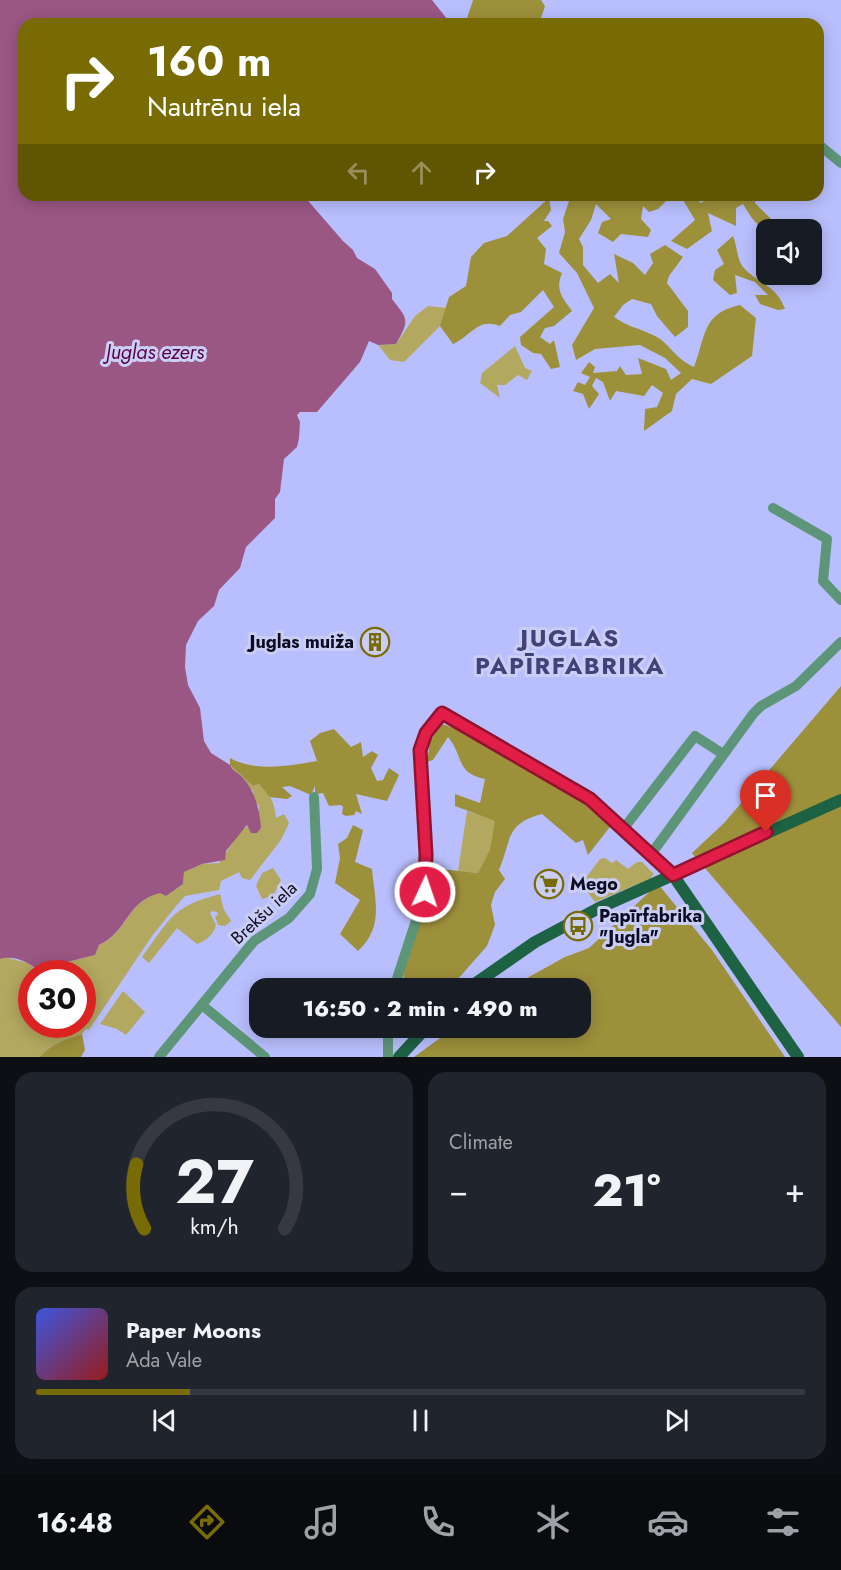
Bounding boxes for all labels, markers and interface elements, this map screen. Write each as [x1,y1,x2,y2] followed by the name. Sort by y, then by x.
[147,31,271,92] text: 160 m
[48,42,126,120] icon: right
[147,87,301,126] text: Nautrēnu iela
[342,156,375,189] icon: left
[405,156,438,189] icon: ahead
[468,156,501,189] icon: right
[756,219,822,285] map controls
[756,219,822,285] button: sound
[102,338,204,367] water label: Juglas ezers
[475,620,665,683] district label: JUGLAS PAPĪRFABRIKA
[359,626,391,658] building icon: Juglas muiža
[246,629,354,655] place label: Juglas muiža
[740,770,791,832] pin
[749,779,782,812] icon: arrive
[393,860,457,924] position arrow
[533,868,565,900] supermarket icon: Mego
[570,871,618,897] place label: Mego
[225,876,303,950] street label: Brekšu iela
[599,903,702,950] place label: Papīrfabrika "Jugla"
[562,910,594,942] bus stop icon: Papīrfabrika "Jugla"
[18,960,96,1038] speed limit sign: 30
[302,992,538,1024] text: 16:50 · 2 min · 490 m
[449,1128,513,1157] text: Climate
[175,1136,254,1226] text: 27
[593,1158,661,1223] text: 21°
[449,1167,468,1214] text: −
[785,1167,805,1214] text: +
[190,1211,238,1242] text: km/h
[126,1314,261,1346] text: Paper Moons
[126,1346,202,1375] text: Ada Vale
[148,1404,181,1437] icon: previous
[404,1404,437,1437] icon: pause
[660,1404,693,1437] icon: next
[186,1501,228,1543] icon: directions
[301,1501,343,1543] icon: music
[417,1501,459,1543] icon: phone
[532,1501,574,1543] icon: climate
[647,1501,689,1543] icon: car
[762,1501,804,1543] icon: filters
[37,1503,113,1542] text: 16:48

